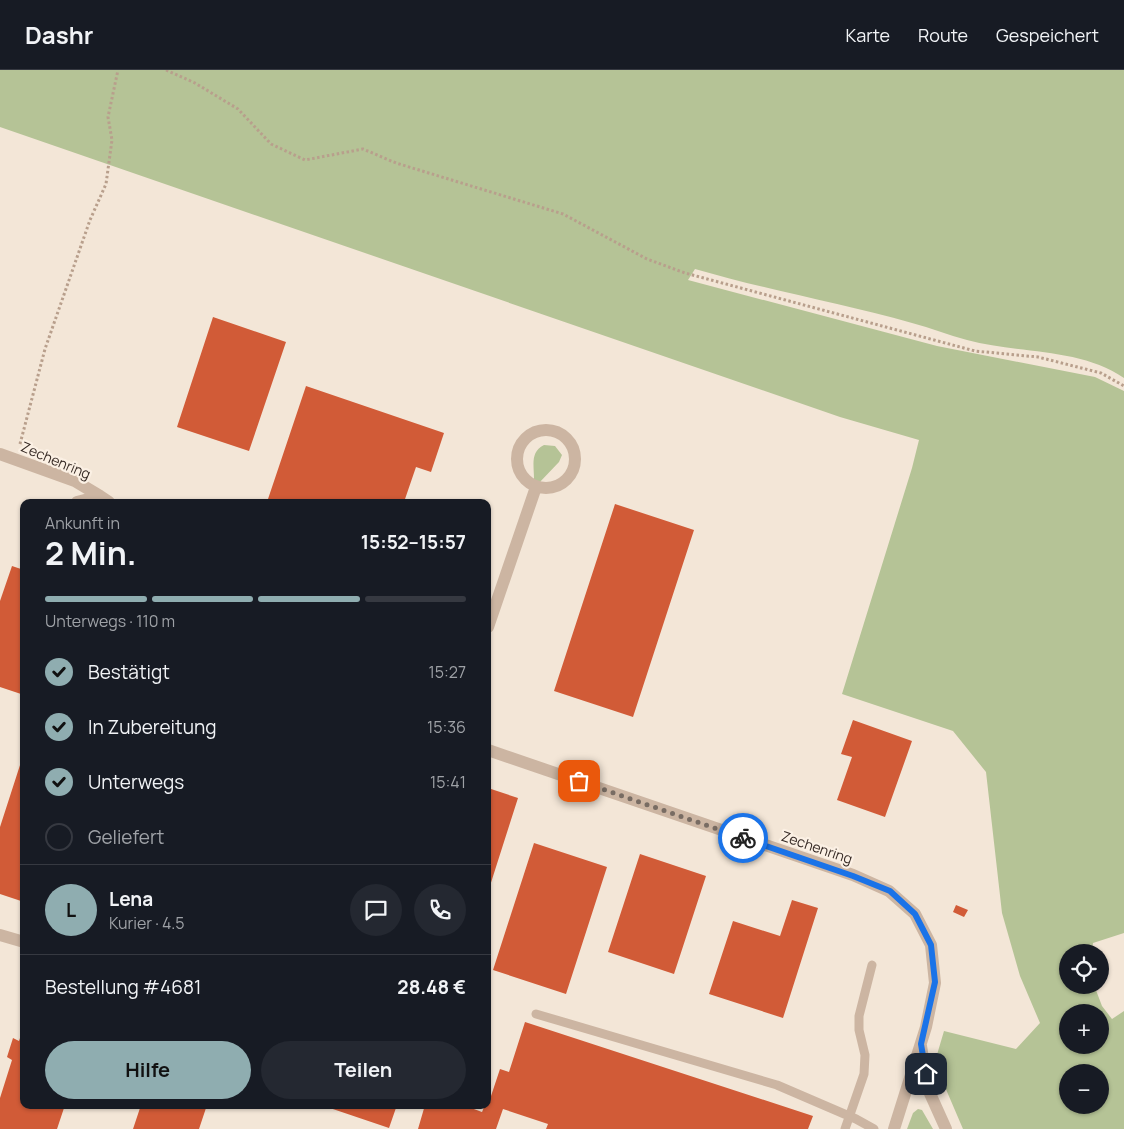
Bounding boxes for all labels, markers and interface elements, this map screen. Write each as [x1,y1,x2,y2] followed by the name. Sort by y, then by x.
[25,18,93,51] text: Dashr
[845,23,890,47] text: Karte
[918,23,968,47] text: Route
[996,23,1099,47] text: Gespeichert
[18,437,94,483] street label: Zechenring
[45,512,120,534] text: Ankunft in
[361,529,466,555] text: 15:52–15:57
[45,531,137,575] text: 2 Min.
[45,610,175,632] text: Unterwegs · 110 m
[45,658,73,686] icon: check
[88,659,170,685] text: Bestätigt
[429,661,466,683] text: 15:27
[45,713,73,741] icon: check
[88,714,216,740] text: In Zubereitung
[427,716,466,738] text: 15:36
[558,760,600,802] pin
[565,767,593,795] icon: bag
[45,768,73,796] icon: check
[88,769,184,795] text: Unterwegs
[430,771,466,793] text: 15:41
[718,813,768,863] courier
[88,824,164,850] text: Geliefert
[729,824,757,852] icon: bike
[779,826,855,868] street label: Zechenring
[350,884,402,936] button: chat
[414,884,466,936] button: phone
[109,886,153,912] text: Lena
[66,897,76,923] text: L
[109,912,185,934] text: Kurier · 4.5
[1059,944,1109,1114] map controls
[1059,944,1109,994] button: locate
[45,974,201,1000] text: Bestellung #4681
[397,974,466,1000] text: 28.48 €
[1059,1004,1109,1054] button: +
[45,1041,251,1099] button: Hilfe
[261,1041,466,1099] button: Teilen
[905,1053,947,1095] pin
[912,1060,940,1088] icon: home
[1059,1064,1109,1114] button: −

